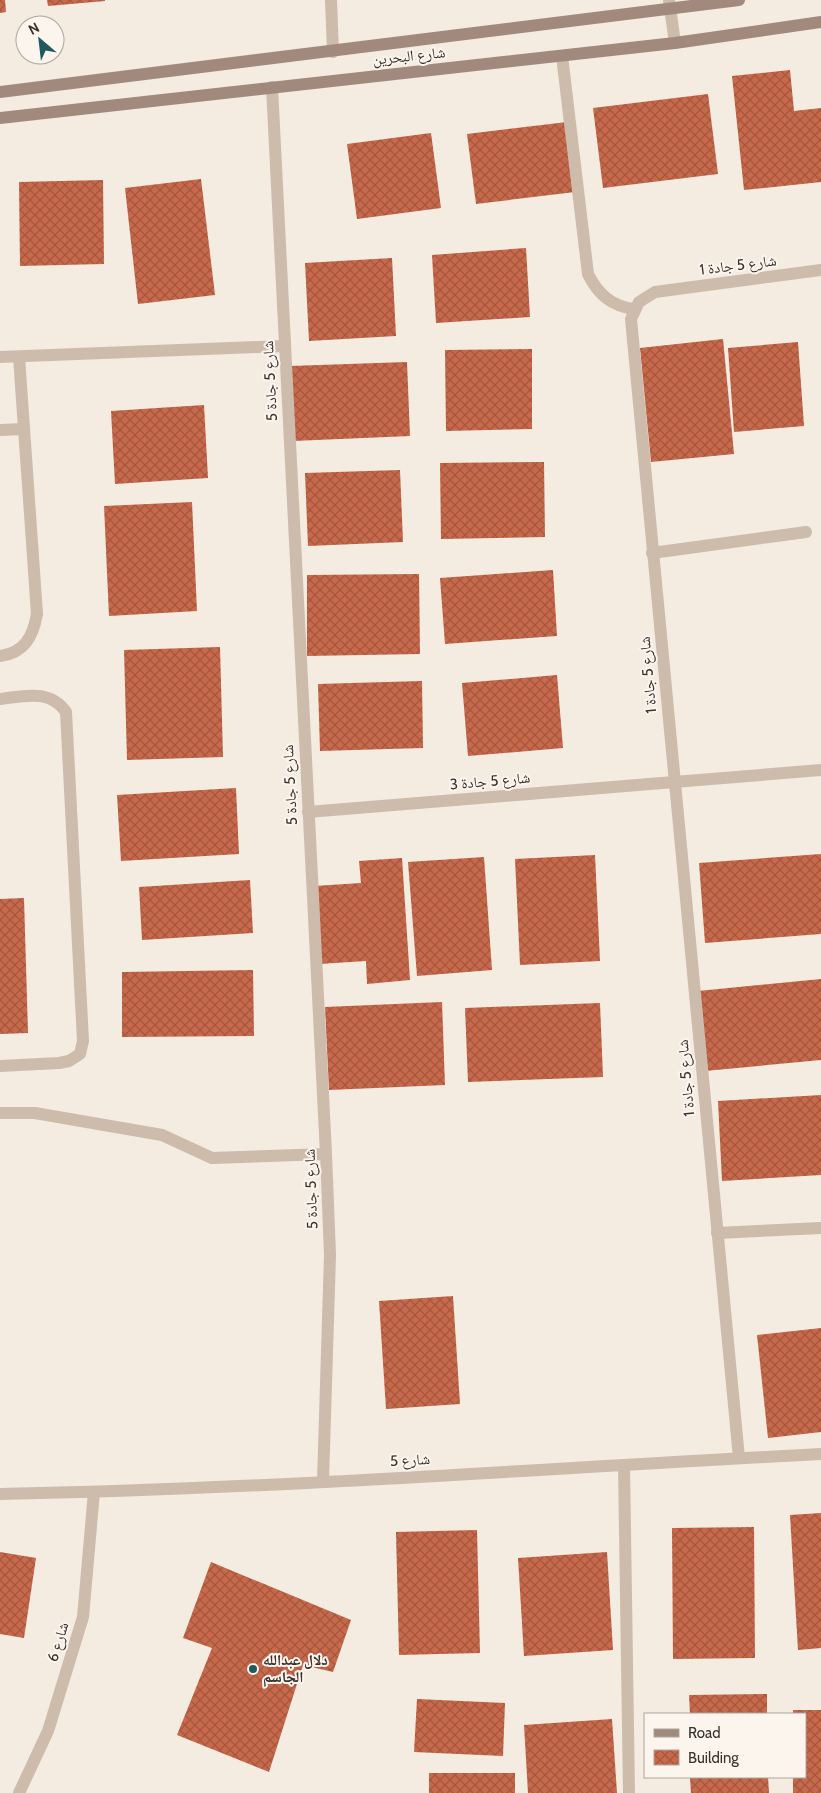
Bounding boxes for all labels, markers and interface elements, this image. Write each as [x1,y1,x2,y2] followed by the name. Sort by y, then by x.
[15,15,65,65] north arrow
[25,18,42,39] text: N
[372,43,446,70] street label: شارع البحرين
[699,251,778,280] street label: شارع 5 جادة 1
[259,340,282,422] street label: شارع 5 جادة 5
[636,635,661,714] street label: شارع 5 جادة 1
[279,744,302,826] street label: شارع 5 جادة 5
[449,769,531,794] street label: شارع 5 جادة 3
[674,1038,699,1117] street label: شارع 5 جادة 1
[301,1148,322,1230] street label: شارع 5 جادة 5
[390,1450,431,1471] street label: شارع 5
[43,1620,74,1664] street label: شارع 6
[263,1651,328,1687] place label: دلال عبدالله الجاسم
[247,1663,259,1675] marker: دلال عبدالله الجاسم
[644,1713,806,1778] legend
[688,1724,721,1742] text: Road
[688,1749,739,1767] text: Building

